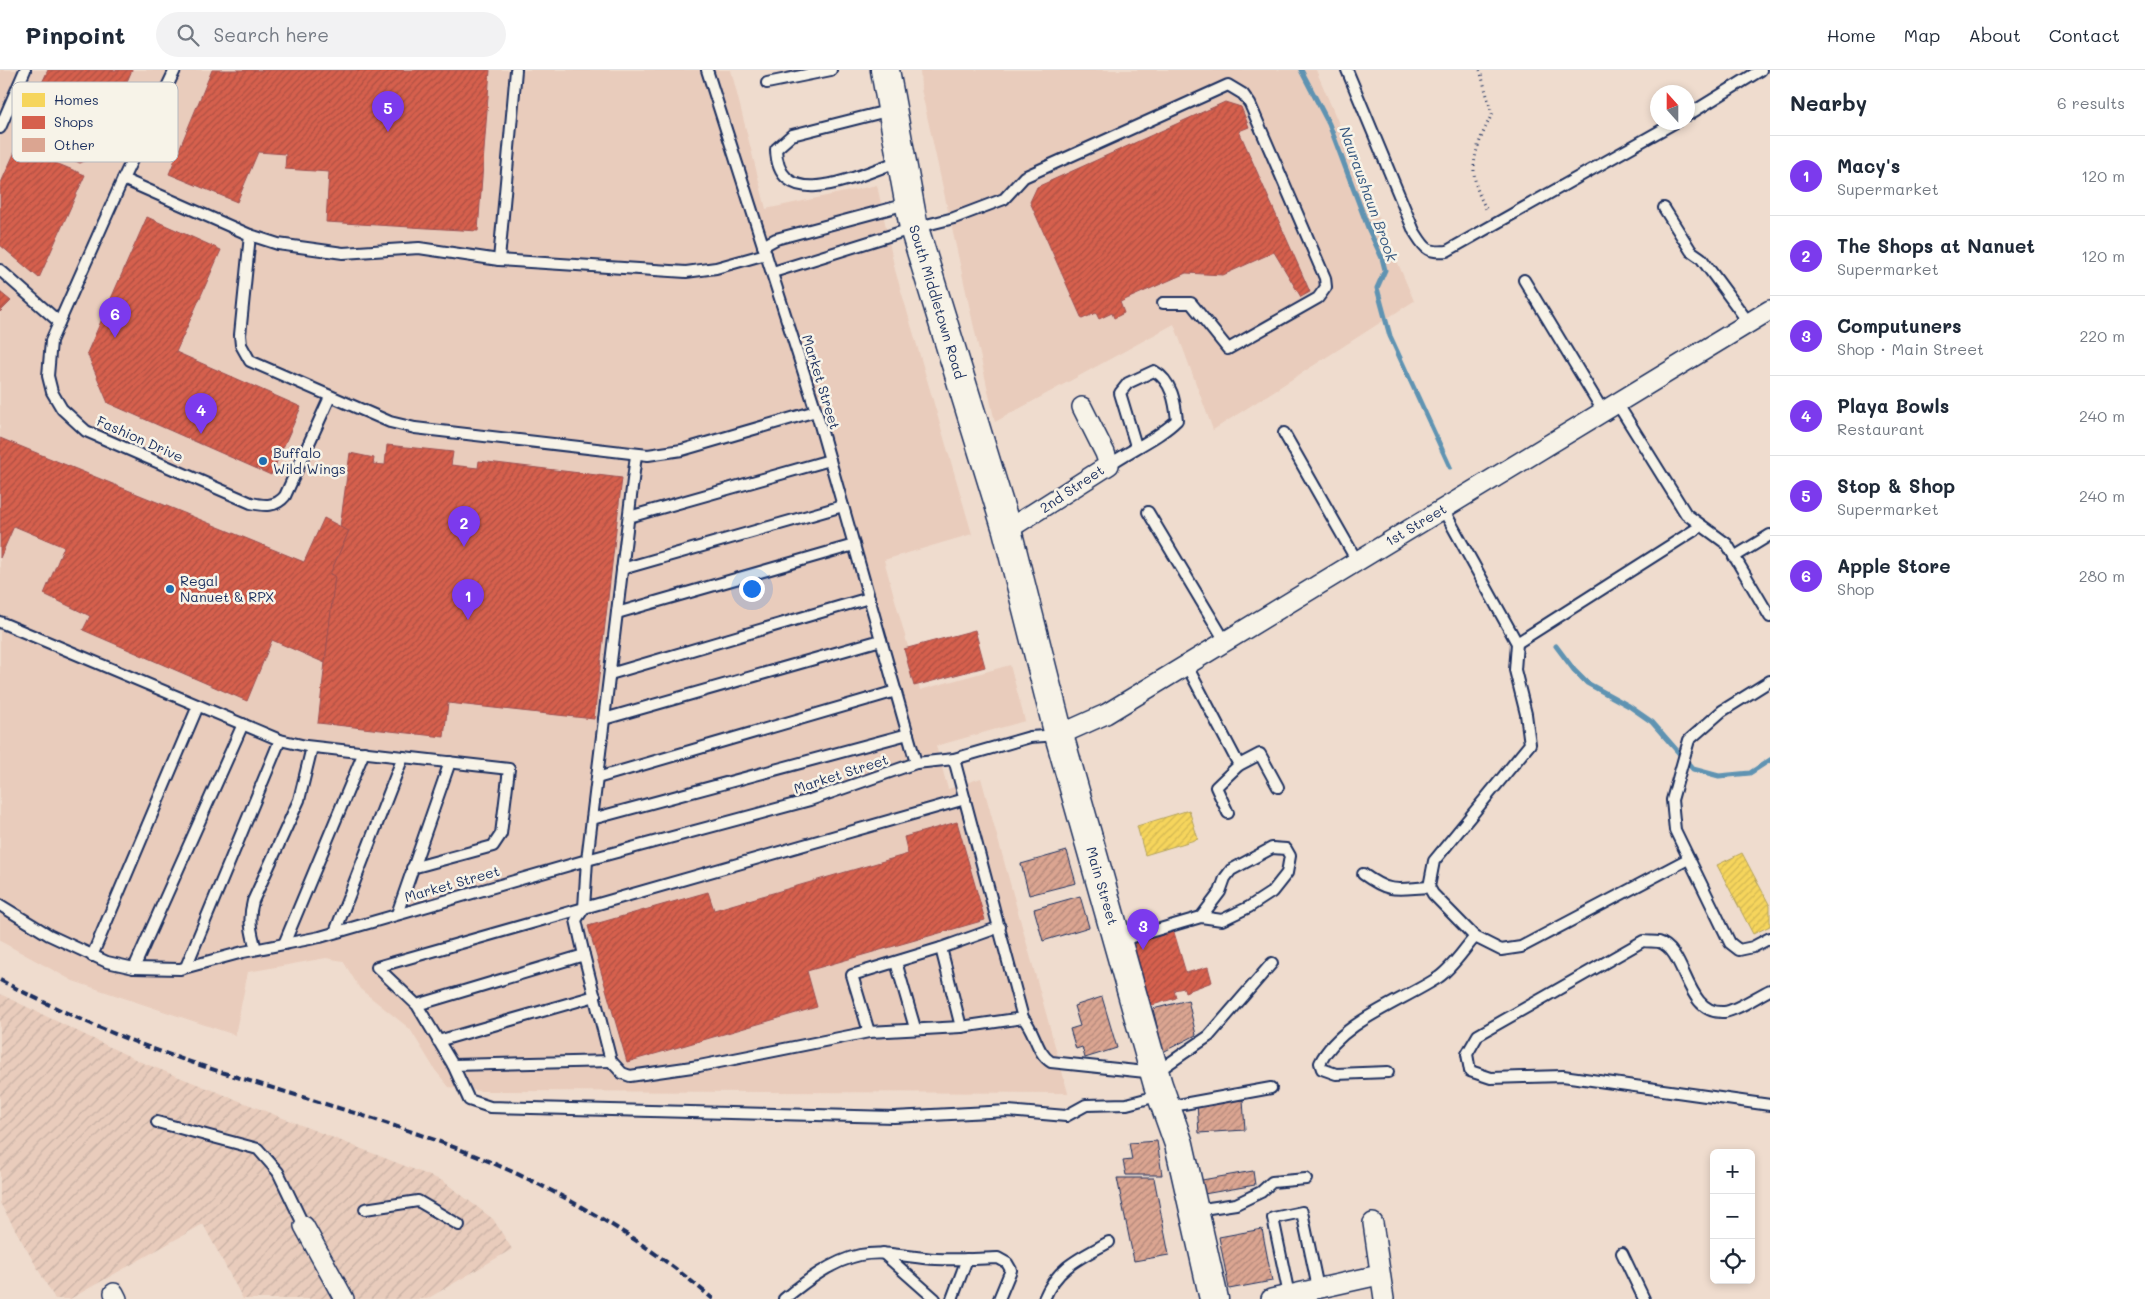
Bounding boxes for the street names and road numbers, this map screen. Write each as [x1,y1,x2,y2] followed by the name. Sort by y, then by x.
[905,222,970,381] street label: South Middletown Road
[798,332,845,432] street label: Market Street
[94,411,187,466] street label: Fashion Drive
[1036,460,1107,517] street label: 2nd Street
[1382,499,1450,550] street label: 1st Street
[791,749,890,798] street label: Market Street
[1082,844,1123,927] street label: Main Street
[402,861,502,906] street label: Market Street

